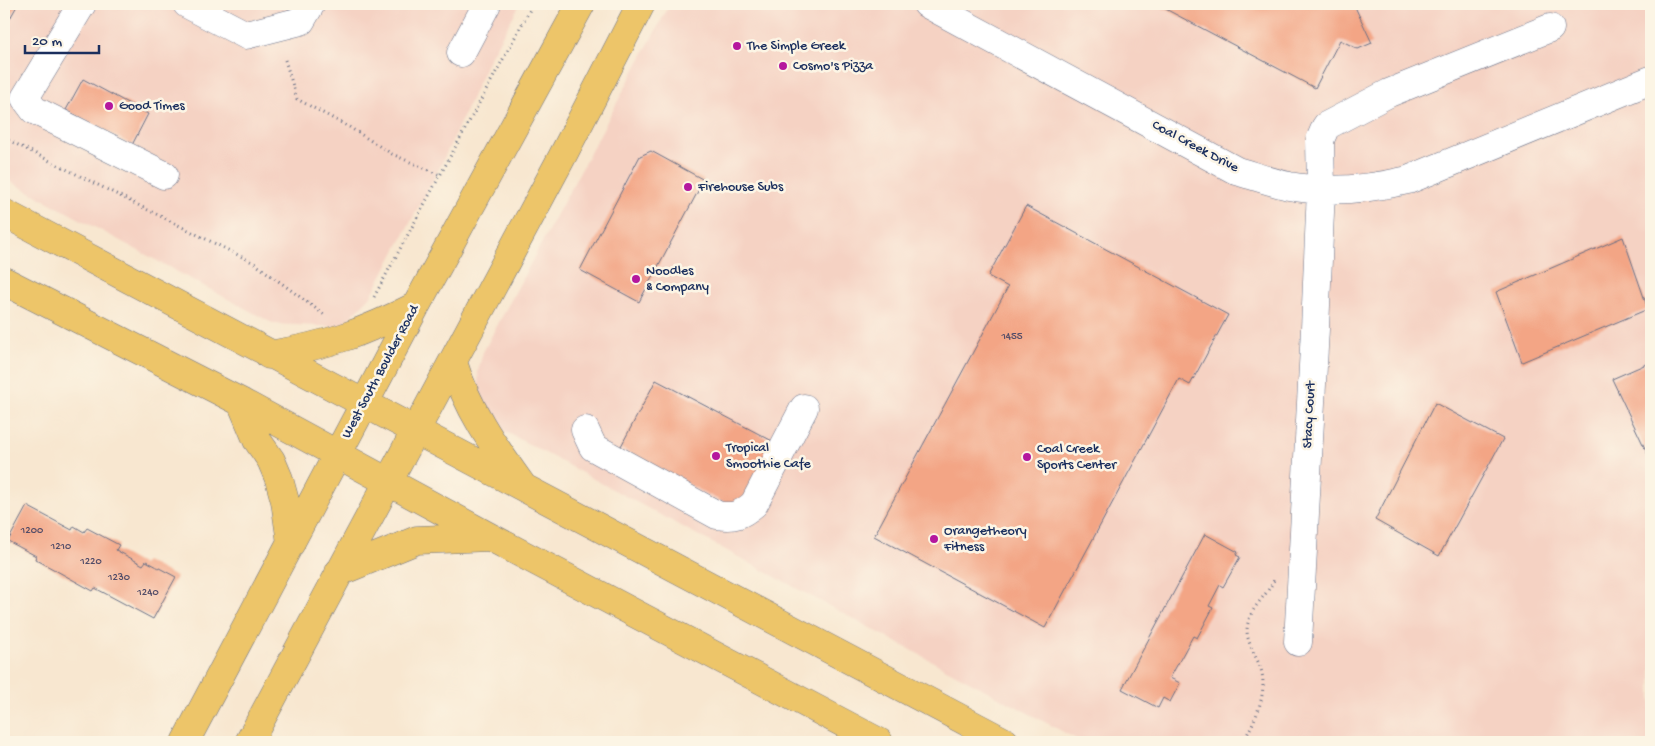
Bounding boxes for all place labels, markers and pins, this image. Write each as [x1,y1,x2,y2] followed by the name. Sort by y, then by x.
[746,38,847,55] place label: The Simple Greek
[731,40,743,52] marker: The Simple Greek
[793,58,874,75] place label: Cosmo's Pizza
[777,60,789,72] marker: Cosmo's Pizza
[119,98,185,115] place label: Good Times
[103,100,115,112] marker: Good Times
[697,179,784,196] place label: Firehouse Subs
[682,181,694,193] marker: Firehouse Subs
[646,263,709,296] place label: Noodles & Company
[630,273,642,285] marker: Noodles & Company
[725,440,811,473] place label: Tropical Smoothie Cafe
[1037,441,1117,474] place label: Coal Creek Sports Center
[710,450,722,462] marker: Tropical Smoothie Cafe
[1021,451,1033,463] marker: Coal Creek Sports Center
[943,523,1027,556] place label: Orangetheory Fitness
[928,533,940,545] marker: Orangetheory Fitness

